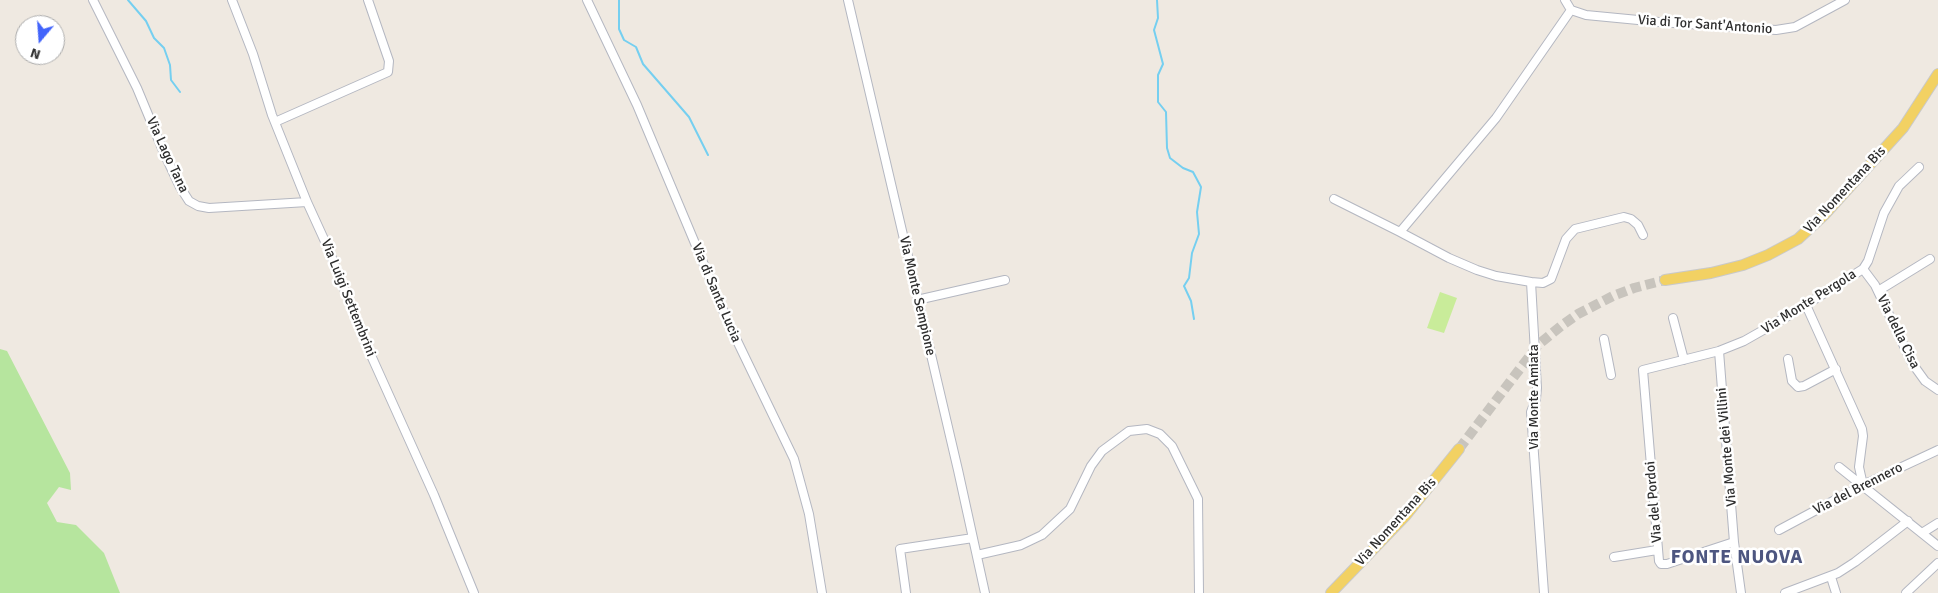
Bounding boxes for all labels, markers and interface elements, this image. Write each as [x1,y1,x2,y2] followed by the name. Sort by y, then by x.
[1637,12,1773,38] street label: Via di Tor Sant'Antonio
[15,15,65,65] north arrow
[28,44,43,63] text: N
[142,114,192,196] street label: Via Lago Tana
[1800,143,1890,237] street label: Via Nomentana Bis
[895,235,939,357] street label: Via Monte Sempione
[317,237,379,359] street label: Via Luigi Settembrini
[688,241,744,345] street label: Via di Santa Lucia
[1759,266,1859,338] street label: Via Monte Pergola
[1873,292,1923,372] street label: Via della Cisa
[1526,344,1542,450] street label: Via Monte Amiata
[1713,387,1741,507] street label: Via Monte dei Villini
[1810,459,1906,519] street label: Via del Brennero
[1642,460,1666,544] street label: Via del Pordoi
[1352,474,1440,570] street label: Via Nomentana Bis
[1669,547,1805,569] district label: FONTE NUOVA

